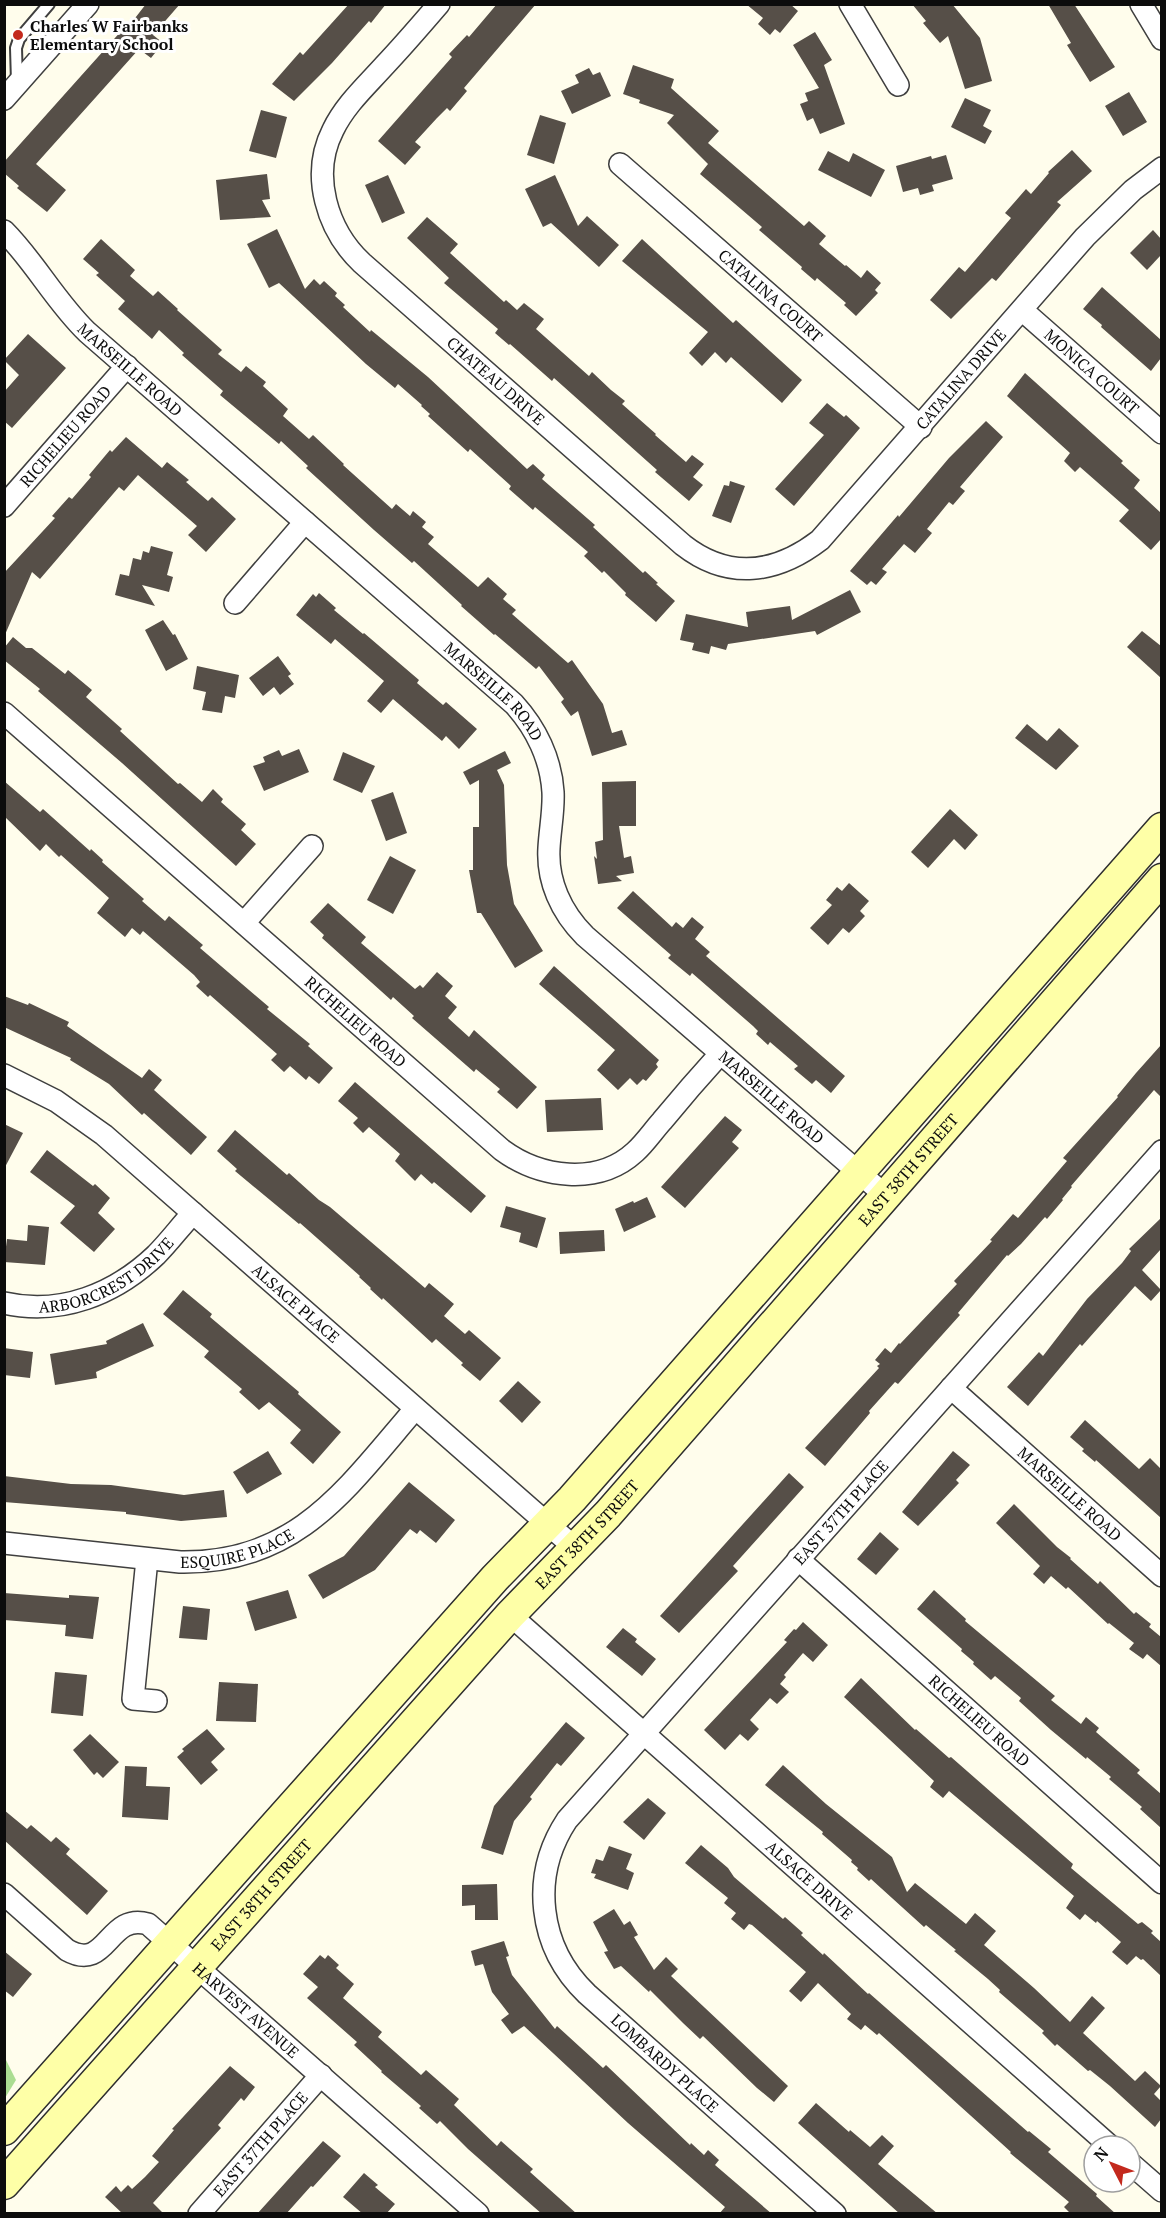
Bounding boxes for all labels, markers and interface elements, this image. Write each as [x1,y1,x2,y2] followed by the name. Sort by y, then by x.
[30,15,188,55] place label: Charles W Fairbanks Elementary School
[11,28,25,42] marker: Charles W Fairbanks Elementary School
[714,244,827,347] street label: CATALINA COURT
[73,318,187,421] street label: MARSEILLE ROAD
[911,324,1011,434] street label: CATALINA DRIVE
[1040,324,1144,419] street label: MONICA COURT
[442,332,550,430] street label: CHATEAU DRIVE
[15,381,116,492] street label: RICHELIEU ROAD
[439,637,548,744] street label: MARSEILLE ROAD
[300,971,411,1072] street label: RICHELIEU ROAD
[714,1046,829,1149] street label: MARSEILLE ROAD
[853,1109,963,1231] street label: EAST 38TH STREET
[38,1232,178,1318] street label: ARBORCREST DRIVE
[247,1259,344,1348] street label: ALSACE PLACE
[1013,1442,1126,1546] street label: MARSEILLE ROAD
[788,1455,893,1569] street label: EAST 37TH PLACE
[530,1475,644,1594] street label: EAST 38TH STREET
[180,1523,298,1573] street label: ESQUIRE PLACE
[924,1670,1035,1771] street label: RICHELIEU ROAD
[206,1834,317,1955] street label: EAST 38TH STREET
[761,1836,858,1925] street label: ALSACE DRIVE
[188,1957,304,2063] street label: HARVEST AVENUE
[606,2009,724,2117] street label: LOMBARDY PLACE
[208,2087,313,2201] street label: EAST 37TH PLACE
[1082,2134,1142,2194] north arrow
[1089,2142,1113,2166] text: N

